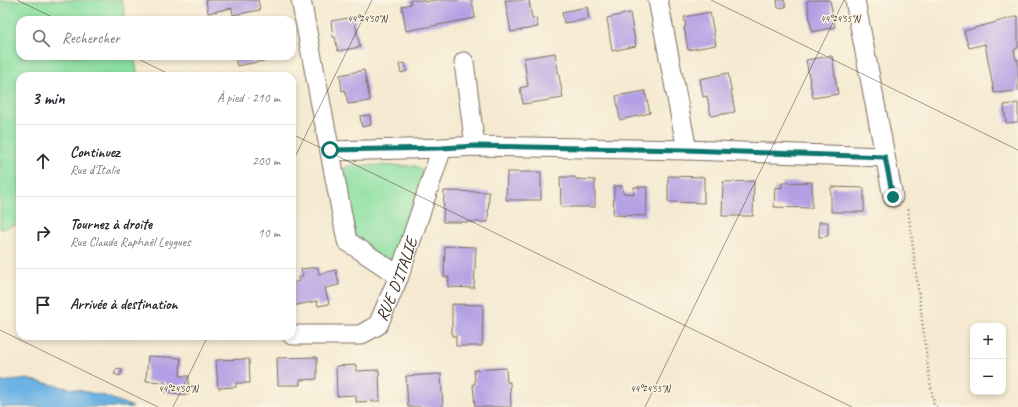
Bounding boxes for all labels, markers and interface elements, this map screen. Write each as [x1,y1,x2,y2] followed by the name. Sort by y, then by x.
[347,12,389,25] text: 44°24'50"N
[820,12,862,25] text: 44°24'55"N
[16,16,296,60] search box
[30,27,52,49] icon: search
[62,29,120,48] text: Rechercher
[32,88,65,109] text: 3 min
[217,90,280,106] text: À pied · 210 m
[321,141,339,159] route start
[70,143,120,162] text: Continuez
[32,150,54,172] icon: ahead
[252,153,280,169] text: 200 m
[70,162,120,178] text: Rue d'Italie
[884,188,902,206] route end
[70,215,152,234] text: Tournez à droite
[32,222,54,244] icon: right
[258,225,280,241] text: 10 m
[371,233,423,324] street label: RUE D'ITALIE
[70,234,191,250] text: Rue Claude Raphaël Leygues
[32,294,54,316] icon: arrive
[70,295,178,314] text: Arrivée à destination
[970,323,1006,395] map controls
[970,323,1006,359] button: +
[970,359,1006,395] button: −
[158,382,200,395] text: 44°24'50"N
[630,382,672,395] text: 44°24'55"N

